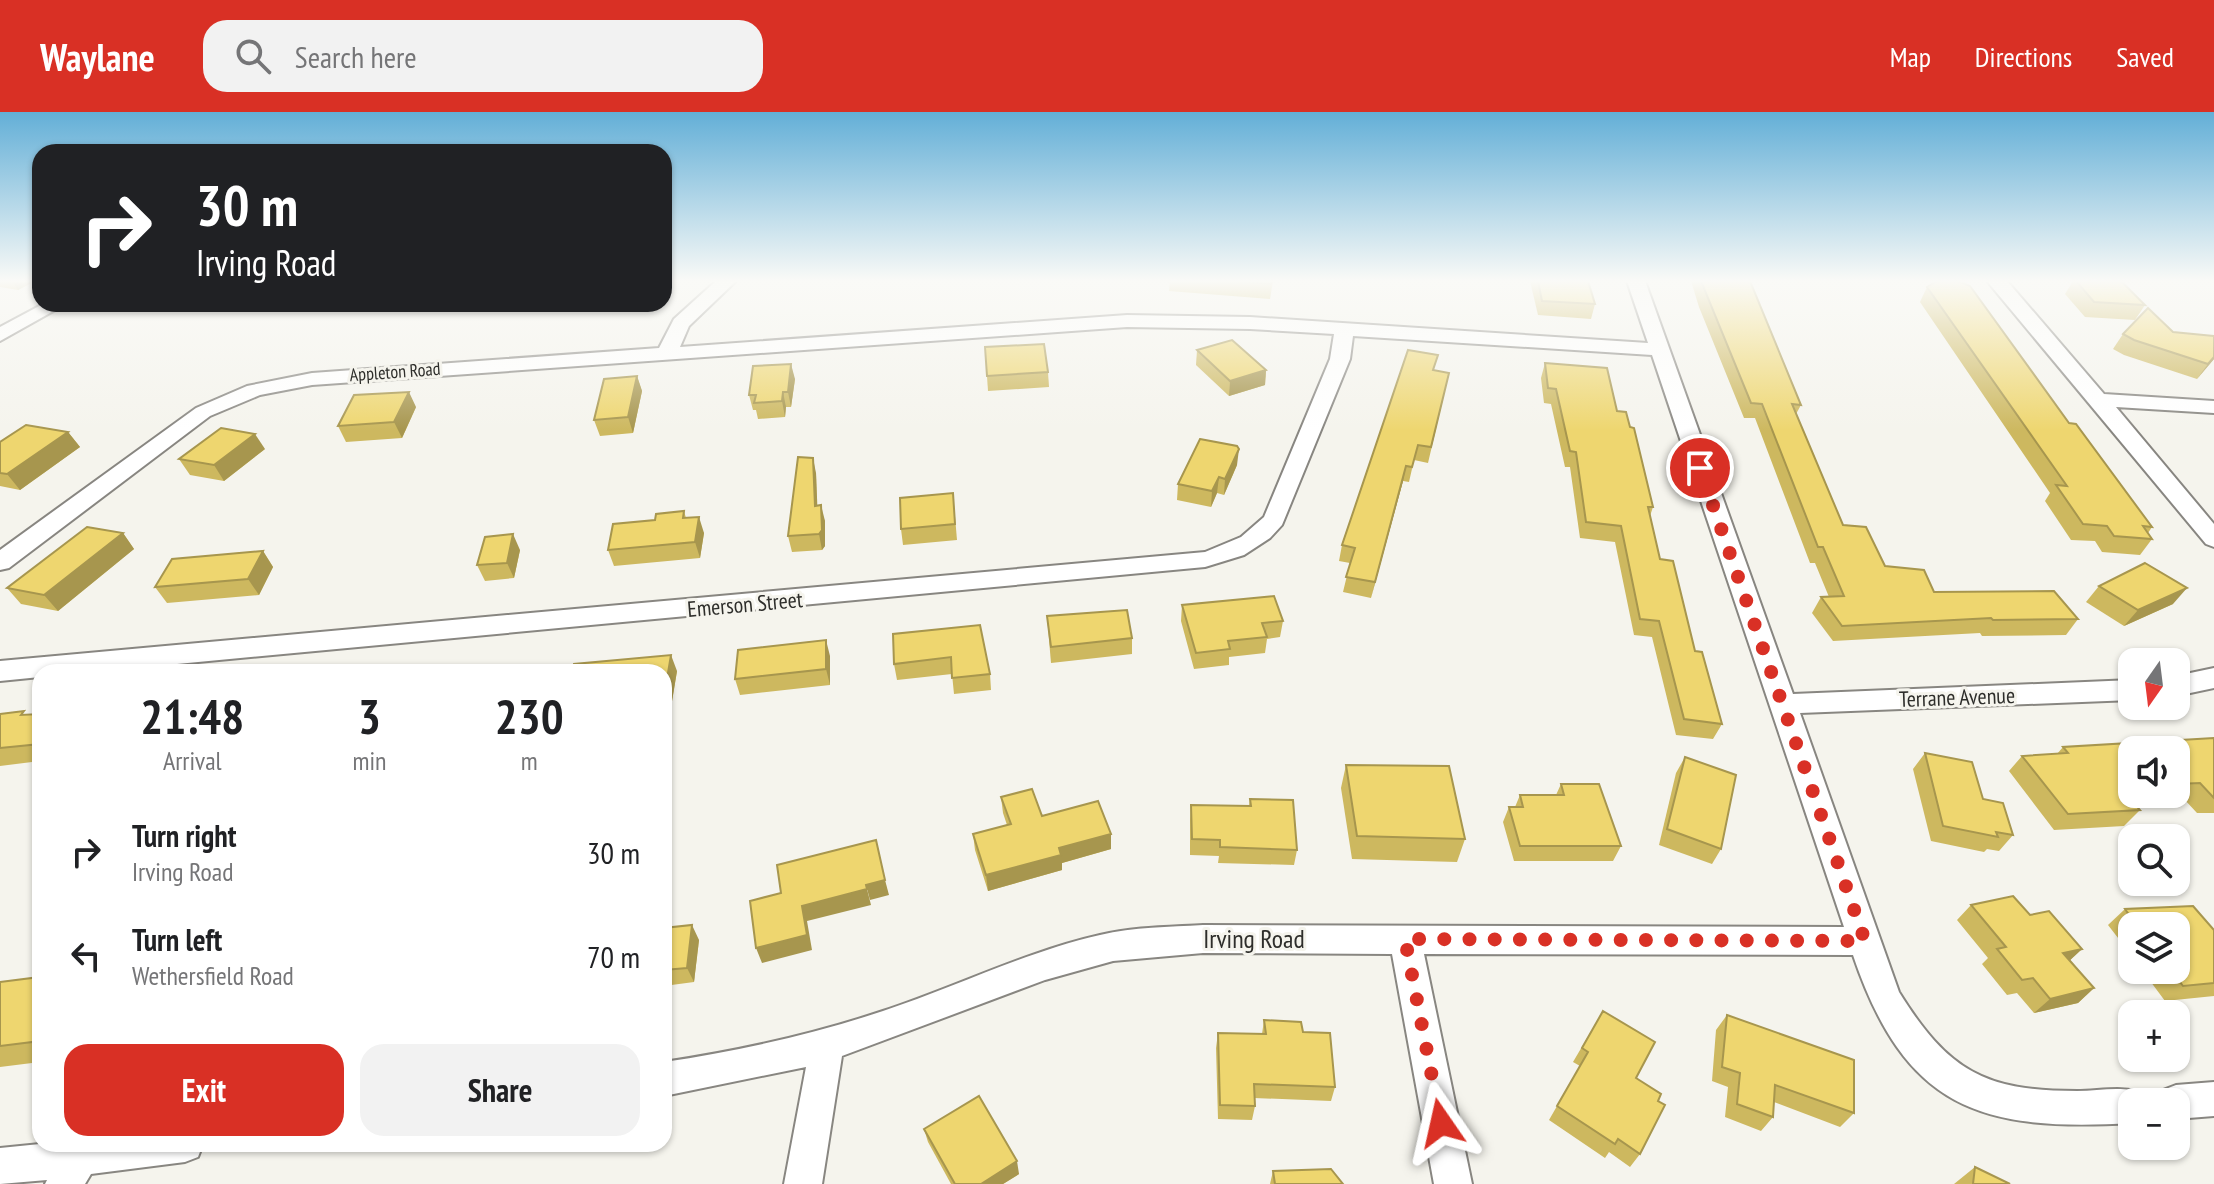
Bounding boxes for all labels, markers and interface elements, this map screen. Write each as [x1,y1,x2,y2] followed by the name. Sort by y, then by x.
[203,20,763,92] search box
[40,32,155,81] text: Waylane
[231,34,275,78] icon: search
[295,37,417,76] text: Search here
[1890,38,1931,75] text: Map
[1975,38,2072,75] text: Directions
[2116,38,2174,75] text: Saved
[196,169,298,241] text: 30 m
[64,176,168,280] icon: right
[196,239,336,286] text: Irving Road
[349,357,441,386] street label: Appleton Road
[1666,434,1734,502] pin
[1678,446,1722,490] icon: arrive
[686,585,804,623] street label: Emerson Street
[2118,648,2190,720] north arrow
[2118,648,2190,1160] map controls
[1899,681,2015,713] street label: Terrane Avenue
[140,685,244,747] text: 21:48
[358,685,381,747] text: 3
[495,685,564,747] text: 230
[2118,736,2190,808] button: sound
[163,744,222,777] text: Arrival
[352,744,386,777] text: min
[521,744,538,777] text: m
[132,816,236,855] text: Turn right
[2118,824,2190,896] button: search
[64,830,108,874] icon: right
[587,833,640,872] text: 30 m
[132,855,233,888] text: Irving Road
[2118,912,2190,984] button: layers
[132,920,222,959] text: Turn left
[1203,922,1305,955] street label: Irving Road
[64,934,108,978] icon: left
[587,937,640,976] text: 70 m
[132,959,294,992] text: Wethersfield Road
[2118,1000,2190,1072] button: +
[64,1044,344,1136] button: Exit
[360,1044,640,1136] button: Share
[1399,1081,1483,1165] position arrow
[2118,1088,2190,1160] button: −

